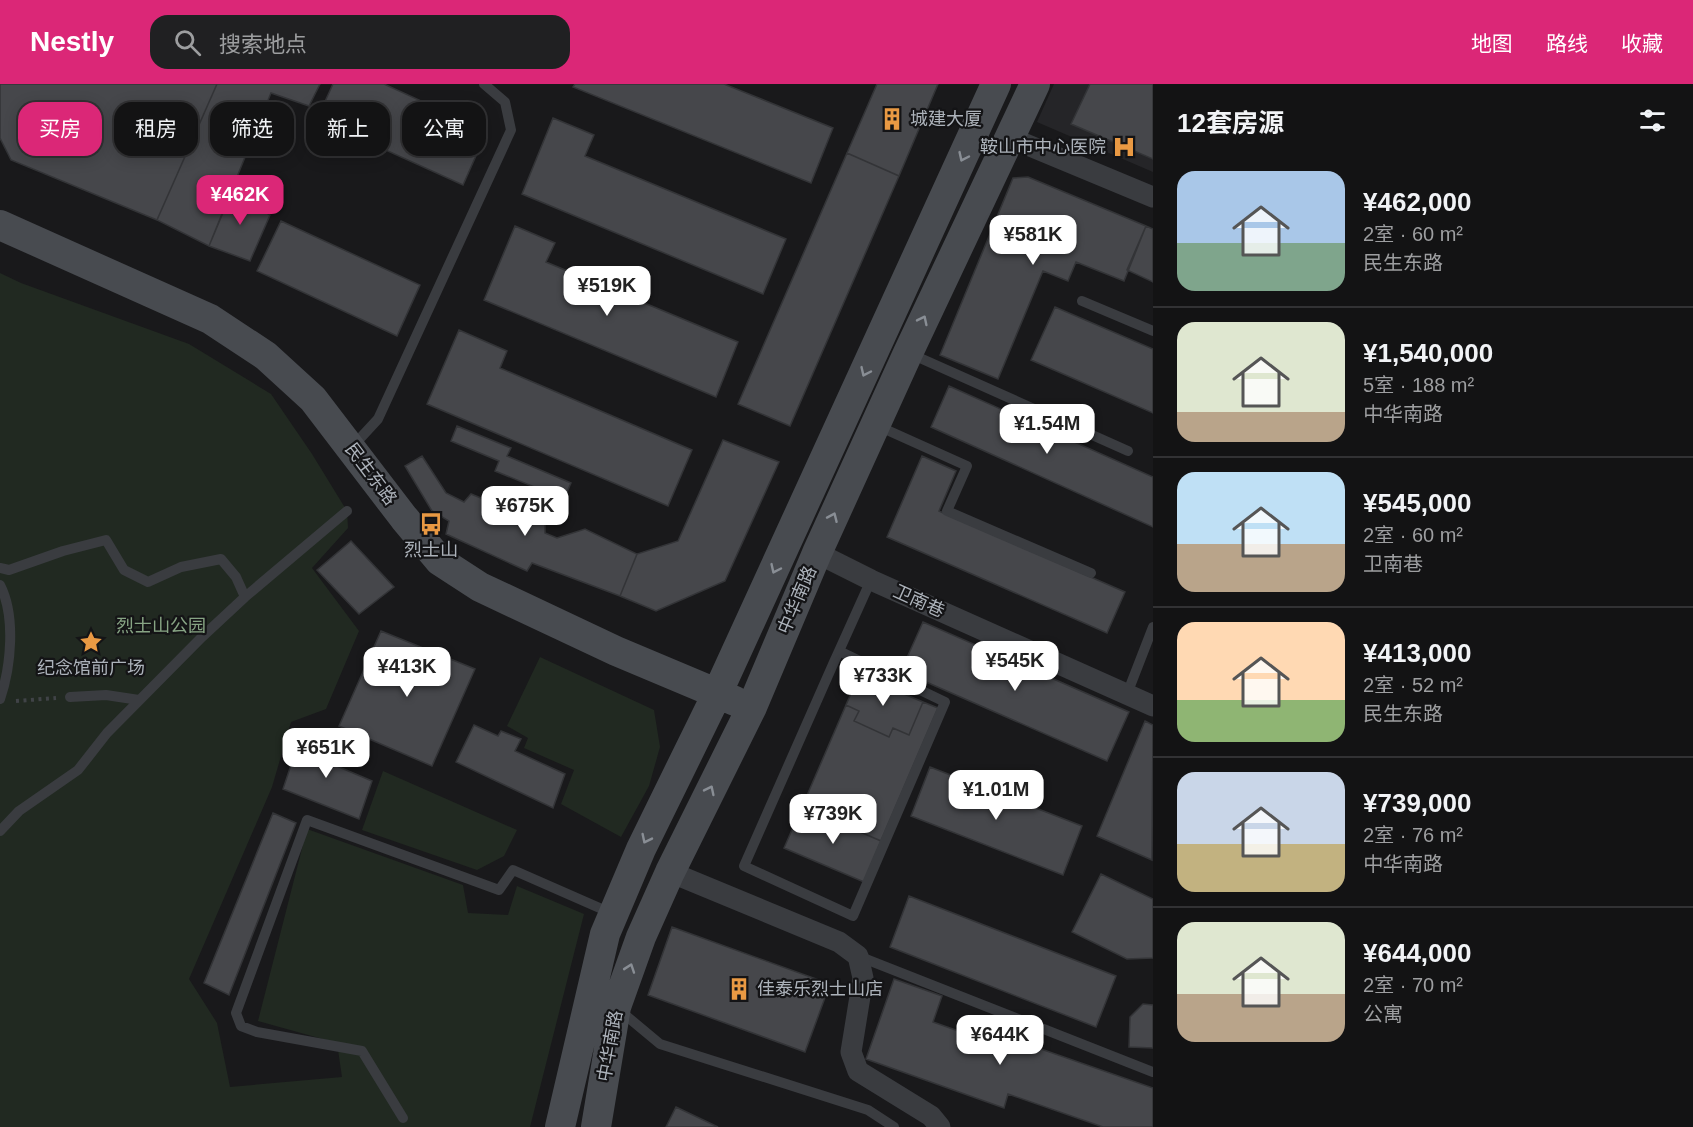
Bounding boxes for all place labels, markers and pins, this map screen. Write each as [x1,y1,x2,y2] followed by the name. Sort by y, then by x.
[879,106,905,132] building icon: 城建大厦
[910,109,982,129] place label: 城建大厦
[1111,134,1137,160] hospital icon: 鞍山市中心医院
[980,137,1106,157] place label: 鞍山市中心医院
[198,175,282,226] pin: ¥462K
[991,215,1075,266] pin: ¥581K
[565,266,649,317] pin: ¥519K
[998,404,1096,455] pin: ¥1.54M
[483,486,567,537] pin: ¥675K
[418,511,444,537] bus stop icon: 烈士山
[404,540,458,560] place label: 烈士山
[78,629,104,655] place icon: 纪念馆前广场
[973,641,1057,692] pin: ¥545K
[365,647,449,698] pin: ¥413K
[841,656,925,707] pin: ¥733K
[37,658,145,678] place label: 纪念馆前广场
[284,728,368,779] pin: ¥651K
[947,770,1045,821] pin: ¥1.01M
[791,794,875,845] pin: ¥739K
[726,976,752,1002] building icon: 佳泰乐烈士山店
[757,979,883,999] place label: 佳泰乐烈士山店
[958,1015,1042,1066] pin: ¥644K

